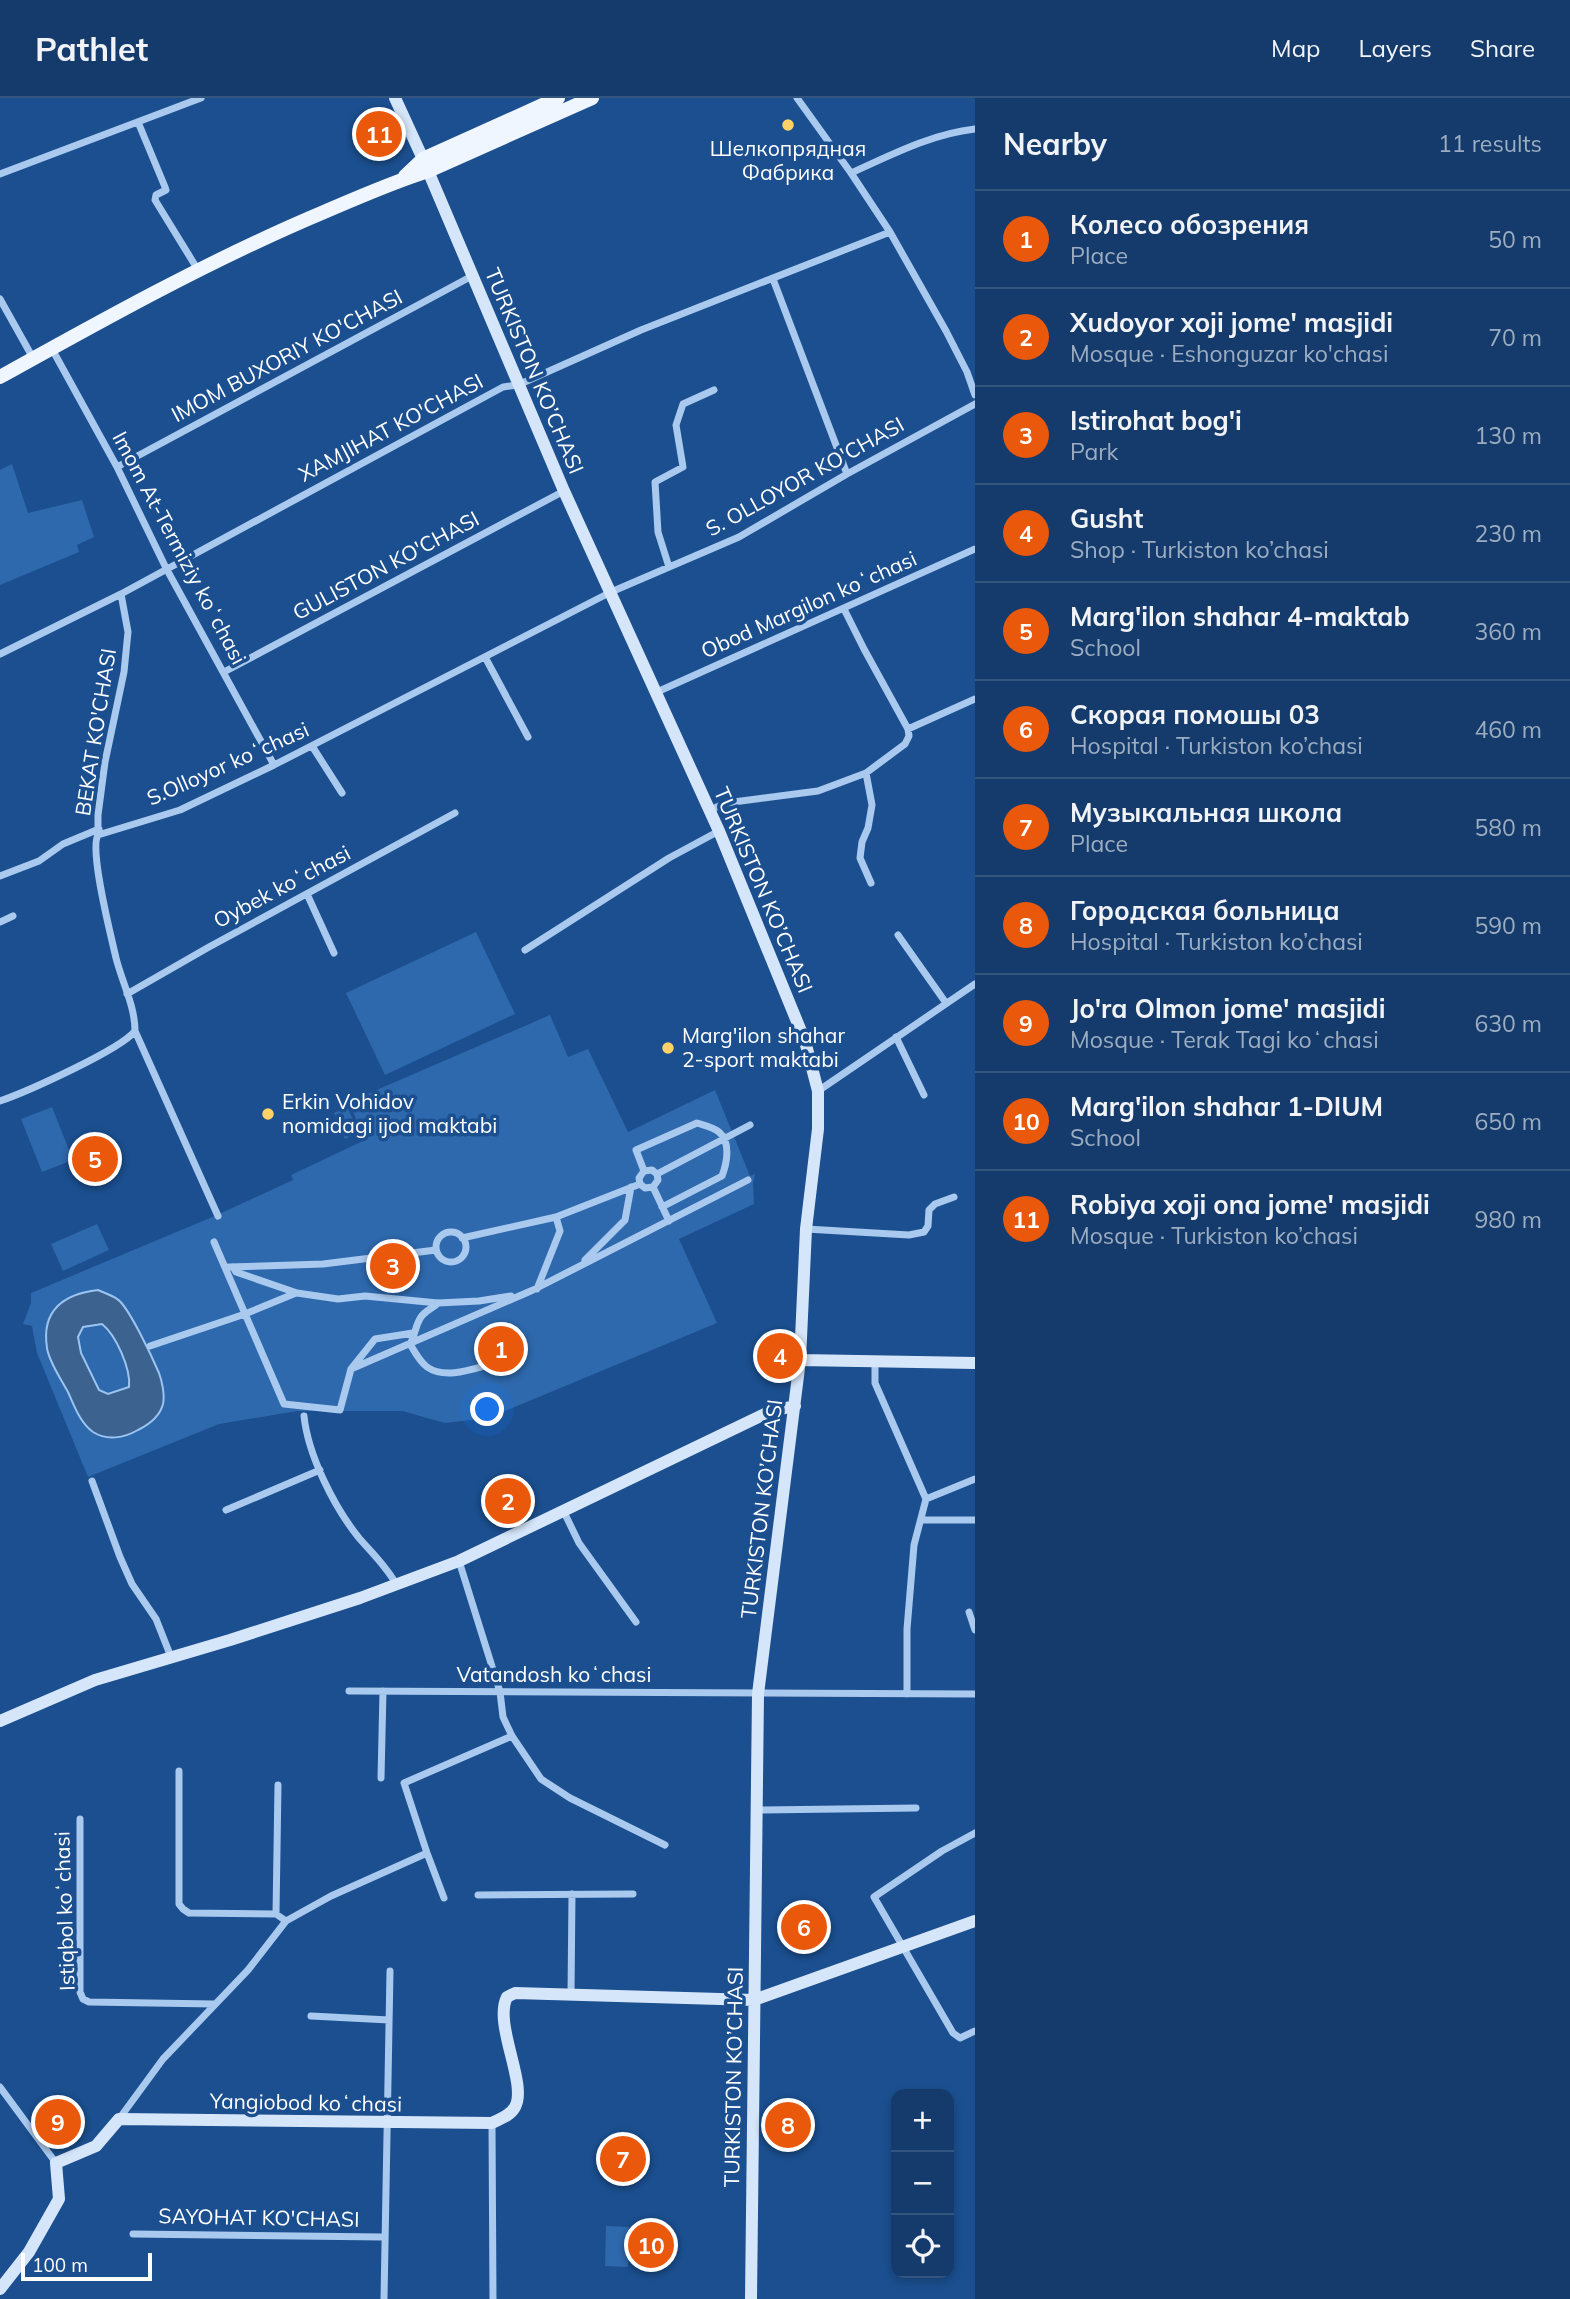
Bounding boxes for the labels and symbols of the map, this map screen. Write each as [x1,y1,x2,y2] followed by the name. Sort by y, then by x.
[356,108,402,160] pin: 11
[780,117,796,133] marker: Шелкопрядная Фабрика
[710,135,866,185] place label: Шелкопрядная Фабрика
[480,264,590,477] street label: TURKISTON KO’CHASI
[167,283,407,427] street label: IMOM BUXORIY KO'CHASI
[294,368,487,487] street label: XAMJIHAT KO'CHASI
[701,411,908,541] street label: S. OLLOYOR KO'CHASI
[107,427,252,668] street label: Imom At-Termiziy koʻchasi
[288,505,483,625] street label: GULISTON KO'CHASI
[697,545,920,663] street label: Obod Margilon koʻchasi
[69,646,121,817] street label: BEKAT KO'CHASI
[142,716,313,811] street label: S.Olloyor koʻchasi
[709,783,819,996] street label: TURKISTON KO’CHASI
[209,839,354,933] street label: Oybek koʻchasi
[682,1022,845,1072] place label: Marg'ilon shahar 2-sport maktabi
[660,1040,676,1056] marker: Marg'ilon shahar 2-sport maktabi
[282,1088,497,1138] place label: Erkin Vohidov nomidagi ijod maktabi
[260,1106,276,1122] marker: Erkin Vohidov nomidagi ijod maktabi
[72,1133,118,1185] pin: 5
[370,1240,416,1292] pin: 3
[478,1323,524,1375] pin: 1
[757,1330,803,1382] pin: 4
[470,1392,504,1426] your location
[735,1398,787,1620] street label: TURKISTON KO’CHASI
[485,1475,531,1527] pin: 2
[457,1661,651,1687] street label: Vatandosh koʻchasi
[48,1831,80,1991] street label: Istiqbol koʻchasi
[781,1901,827,1953] pin: 6
[718,1966,748,2188] street label: TURKISTON KO’CHASI
[209,2087,402,2117] street label: Yangiobod koʻchasi
[35,2096,81,2148] pin: 9
[765,2099,811,2151] pin: 8
[600,2133,646,2185] pin: 7
[158,2202,360,2232] street label: SAYOHAT KO'CHASI
[628,2219,674,2271] pin: 10
[21,2250,152,2282] scale bar

